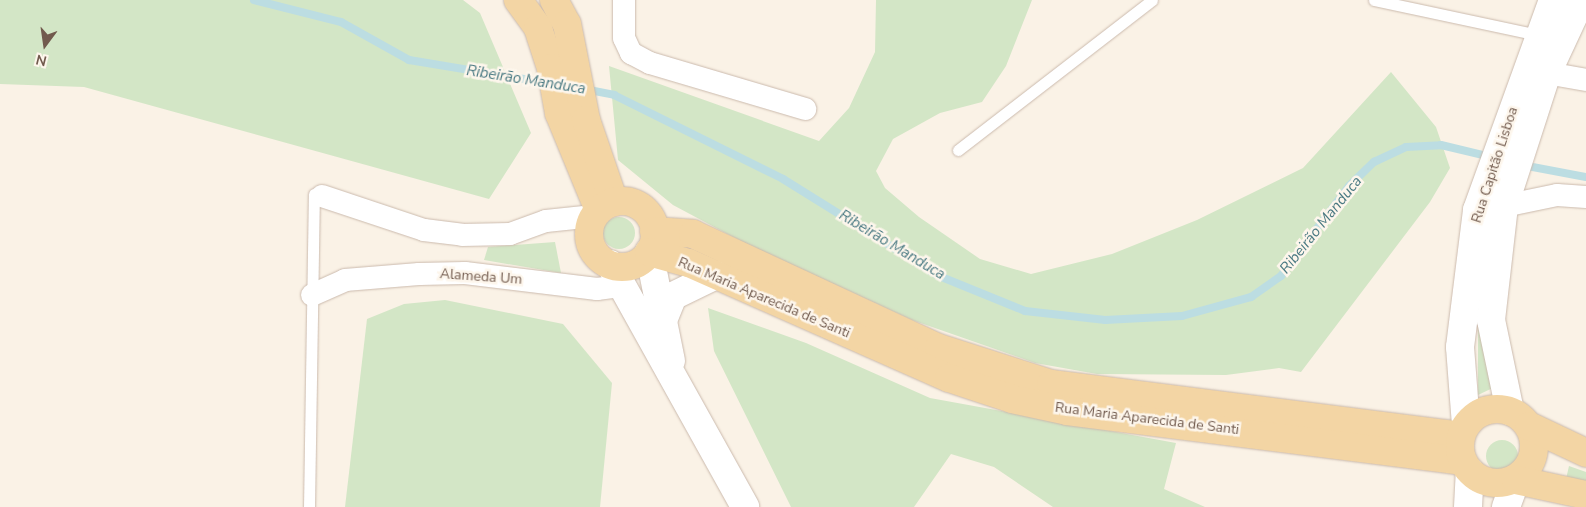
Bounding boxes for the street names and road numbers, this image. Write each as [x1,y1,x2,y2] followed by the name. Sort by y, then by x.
[1468,105,1522,225] street label: Rua Capitão Lisboa
[675,254,853,342] street label: Rua Maria Aparecida de Santi
[439,266,523,288] street label: Alameda Um
[1054,399,1240,439] street label: Rua Maria Aparecida de Santi

